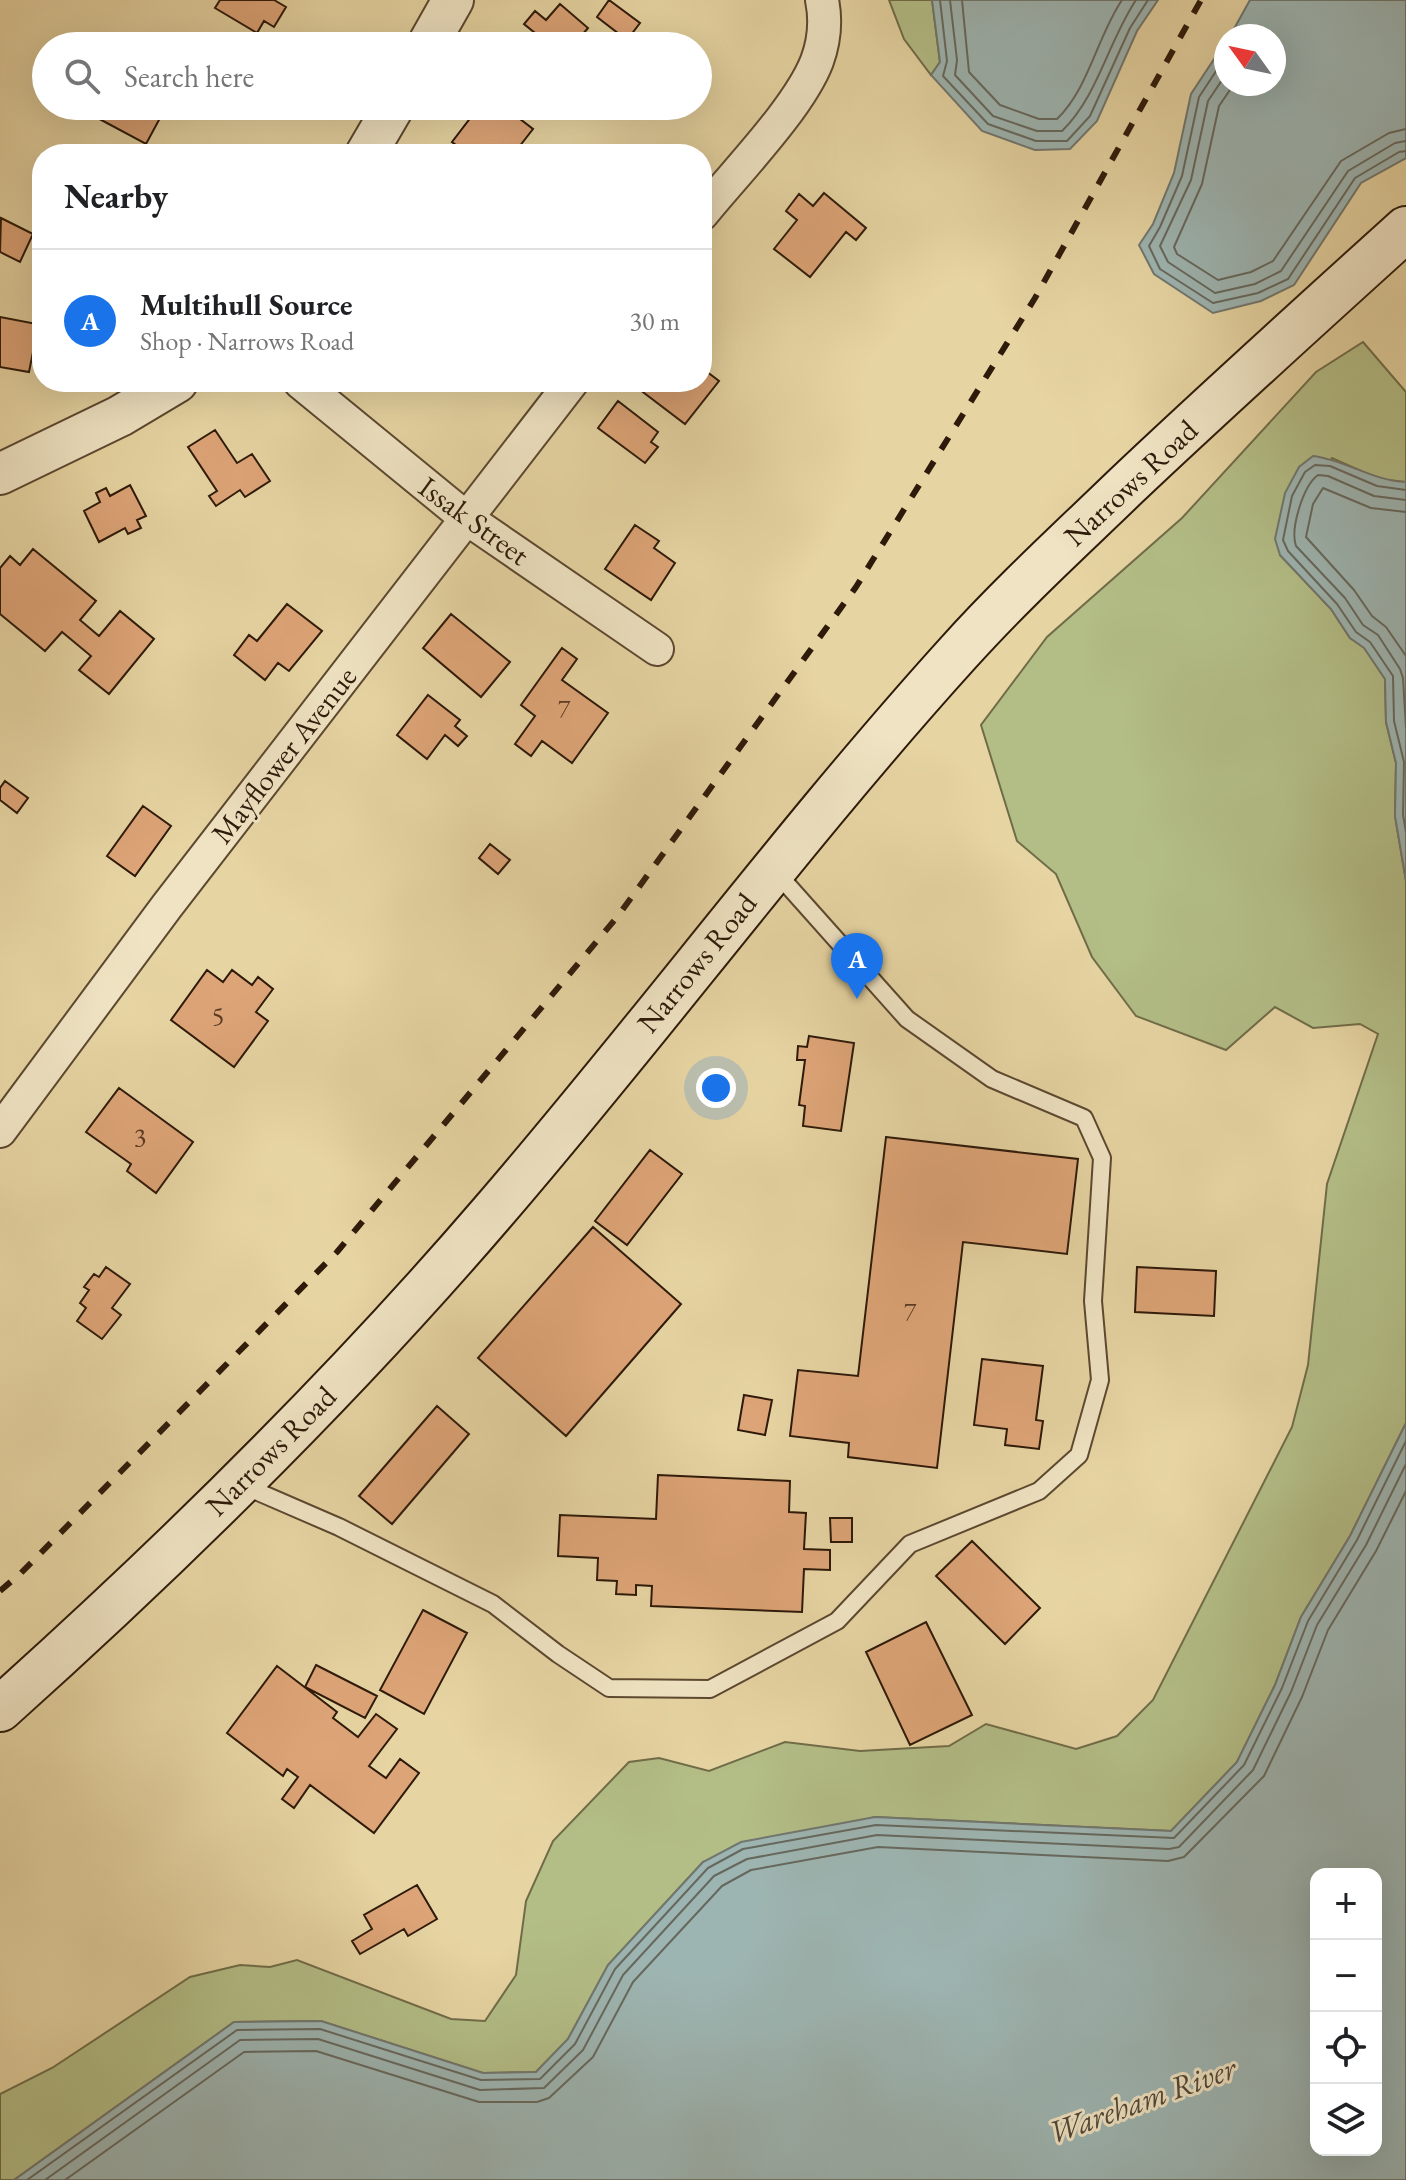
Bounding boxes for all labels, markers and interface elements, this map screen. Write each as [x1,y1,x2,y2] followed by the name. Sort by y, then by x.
[1214,24,1286,96] north arrow
[32,32,712,120] search box
[60,54,104,98] icon: search
[124,57,254,96] text: Search here
[64,174,168,218] text: Nearby
[140,285,353,324] text: Multihull Source
[81,304,99,338] text: A
[630,304,680,338] text: 30 m
[140,324,354,358] text: Shop · Narrows Road
[1055,410,1206,555] street label: Narrows Road
[411,467,538,574] street label: Issak Street
[202,658,365,851] street label: Mayflower Avenue
[558,692,571,726] house number: 7
[628,884,766,1041] street label: Narrows Road
[831,933,883,999] pin: A
[212,999,224,1033] house number: 5
[696,1068,736,1108] your location
[134,1120,146,1154] house number: 3
[904,1295,917,1329] house number: 7
[197,1376,345,1524] street label: Narrows Road
[1310,1868,1382,2156] map controls
[1310,1868,1382,1940] button: +
[1310,1940,1382,2012] button: −
[1310,2012,1382,2084] button: locate
[1042,2046,1243,2153] water label: Wareham River
[1310,2084,1382,2156] button: layers

